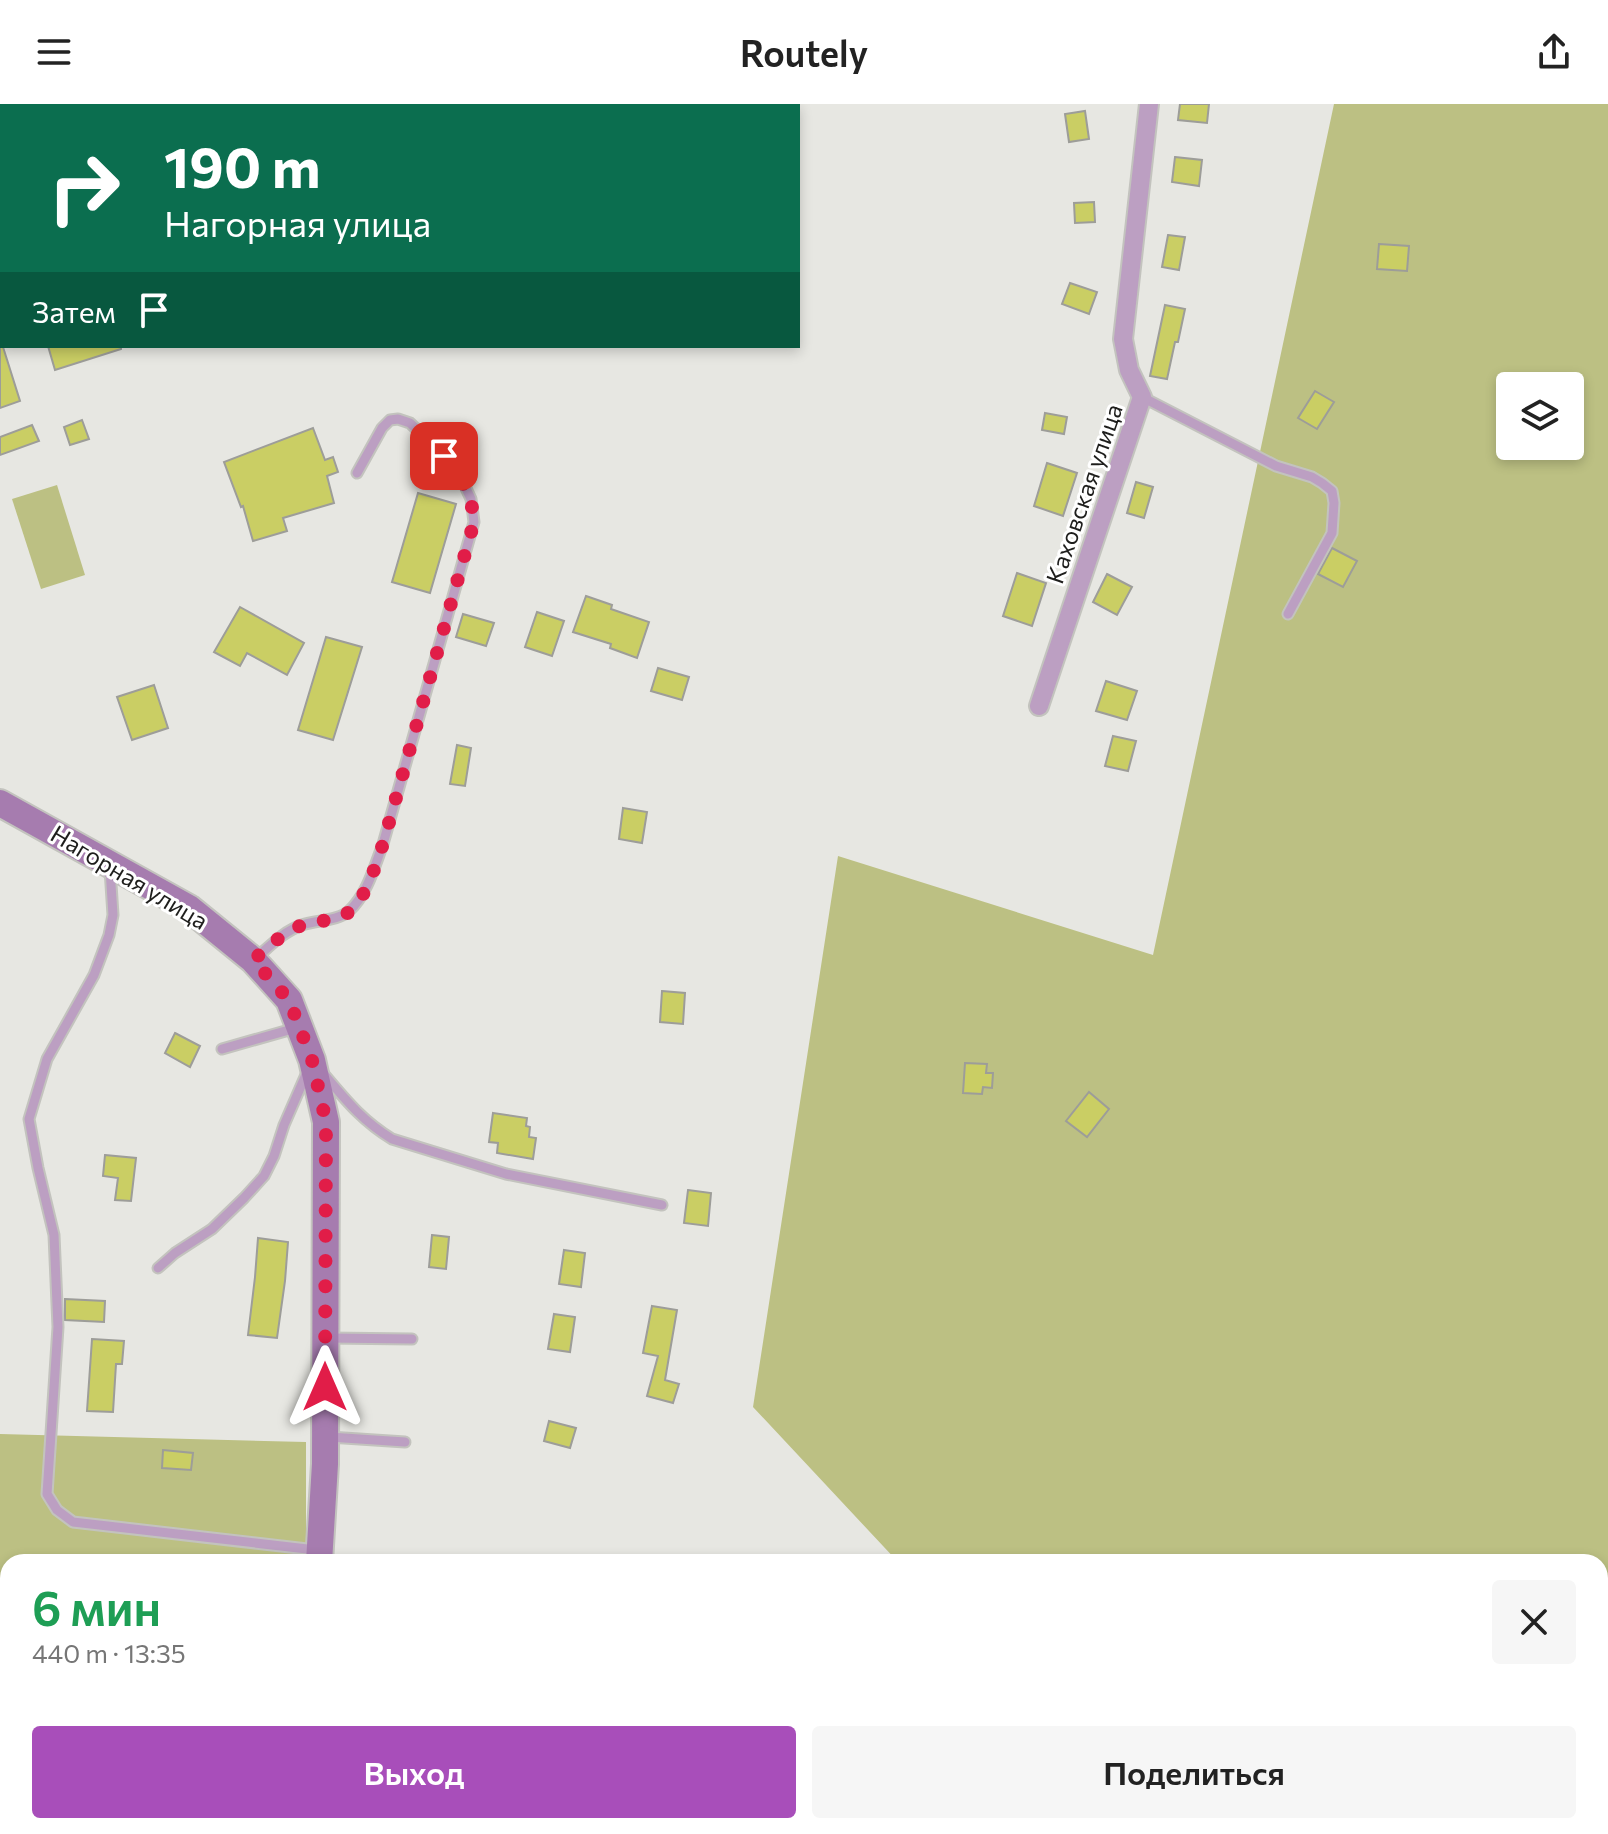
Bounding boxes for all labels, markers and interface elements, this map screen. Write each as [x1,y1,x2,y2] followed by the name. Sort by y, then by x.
[32,30,76,74] icon: menu
[740,30,868,74] text: Routely
[1532,30,1576,74] icon: share
[164,131,321,200] text: 190 m
[32,136,136,240] icon: right
[164,200,431,244] text: Нагорная улица
[132,288,176,332] icon: arrive
[32,292,116,329] text: Затем
[1496,372,1584,460] map controls
[1496,372,1584,460] button: layers
[1039,400,1128,587] street label: Каховская улица
[410,422,478,490] pin
[422,434,466,478] icon: arrive
[46,818,214,935] street label: Нагорная улица
[283,1345,367,1429] position arrow
[32,1577,161,1636] text: 6 мин
[1492,1580,1576,1664] button: close
[32,1637,186,1668] text: 440 m · 13:35
[32,1726,796,1818] button: Выход
[812,1726,1576,1818] button: Поделиться

